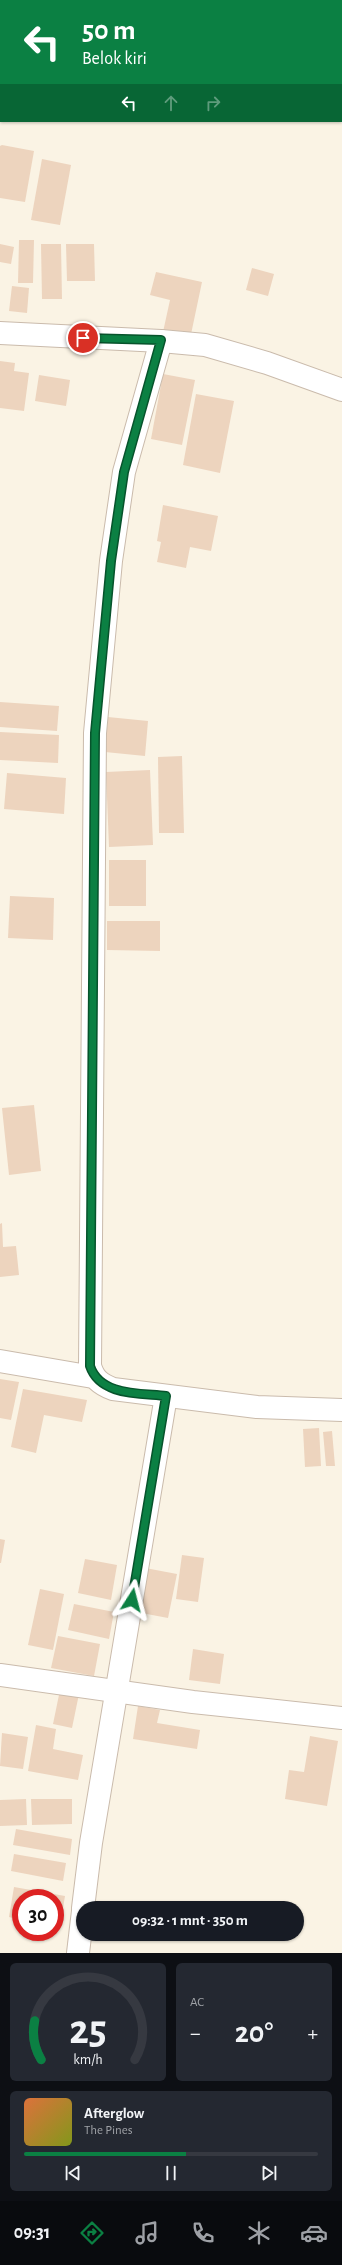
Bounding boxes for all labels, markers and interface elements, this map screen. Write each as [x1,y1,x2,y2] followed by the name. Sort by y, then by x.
[16,16,68,68] icon: left
[82,17,136,45] text: 50 m
[82,50,147,68] text: Belok kiri
[118,92,140,114] icon: left
[160,92,182,114] icon: ahead
[202,92,224,114] icon: right
[66,321,100,355] pin
[72,327,94,349] icon: arrive
[111,1579,153,1621] position arrow
[12,1889,64,1941] speed limit sign: 30
[132,1913,248,1928] text: 09:32 · 1 mnt · 350 m
[190,1996,204,2009] text: AC
[69,2010,107,2051] text: 25
[235,2018,273,2048] text: 20°
[190,2022,201,2044] text: −
[307,2022,318,2044] text: +
[73,2053,103,2067] text: km/h
[84,2106,144,2121] text: Afterglow
[84,2124,133,2137] text: The Pines
[62,2162,84,2184] icon: previous
[160,2162,182,2184] icon: pause
[258,2162,280,2184] icon: next
[78,2219,106,2247] icon: directions
[133,2219,161,2247] icon: music
[189,2219,217,2247] icon: phone
[245,2219,273,2247] icon: climate
[300,2219,328,2247] icon: car
[14,2224,50,2242] text: 09:31

